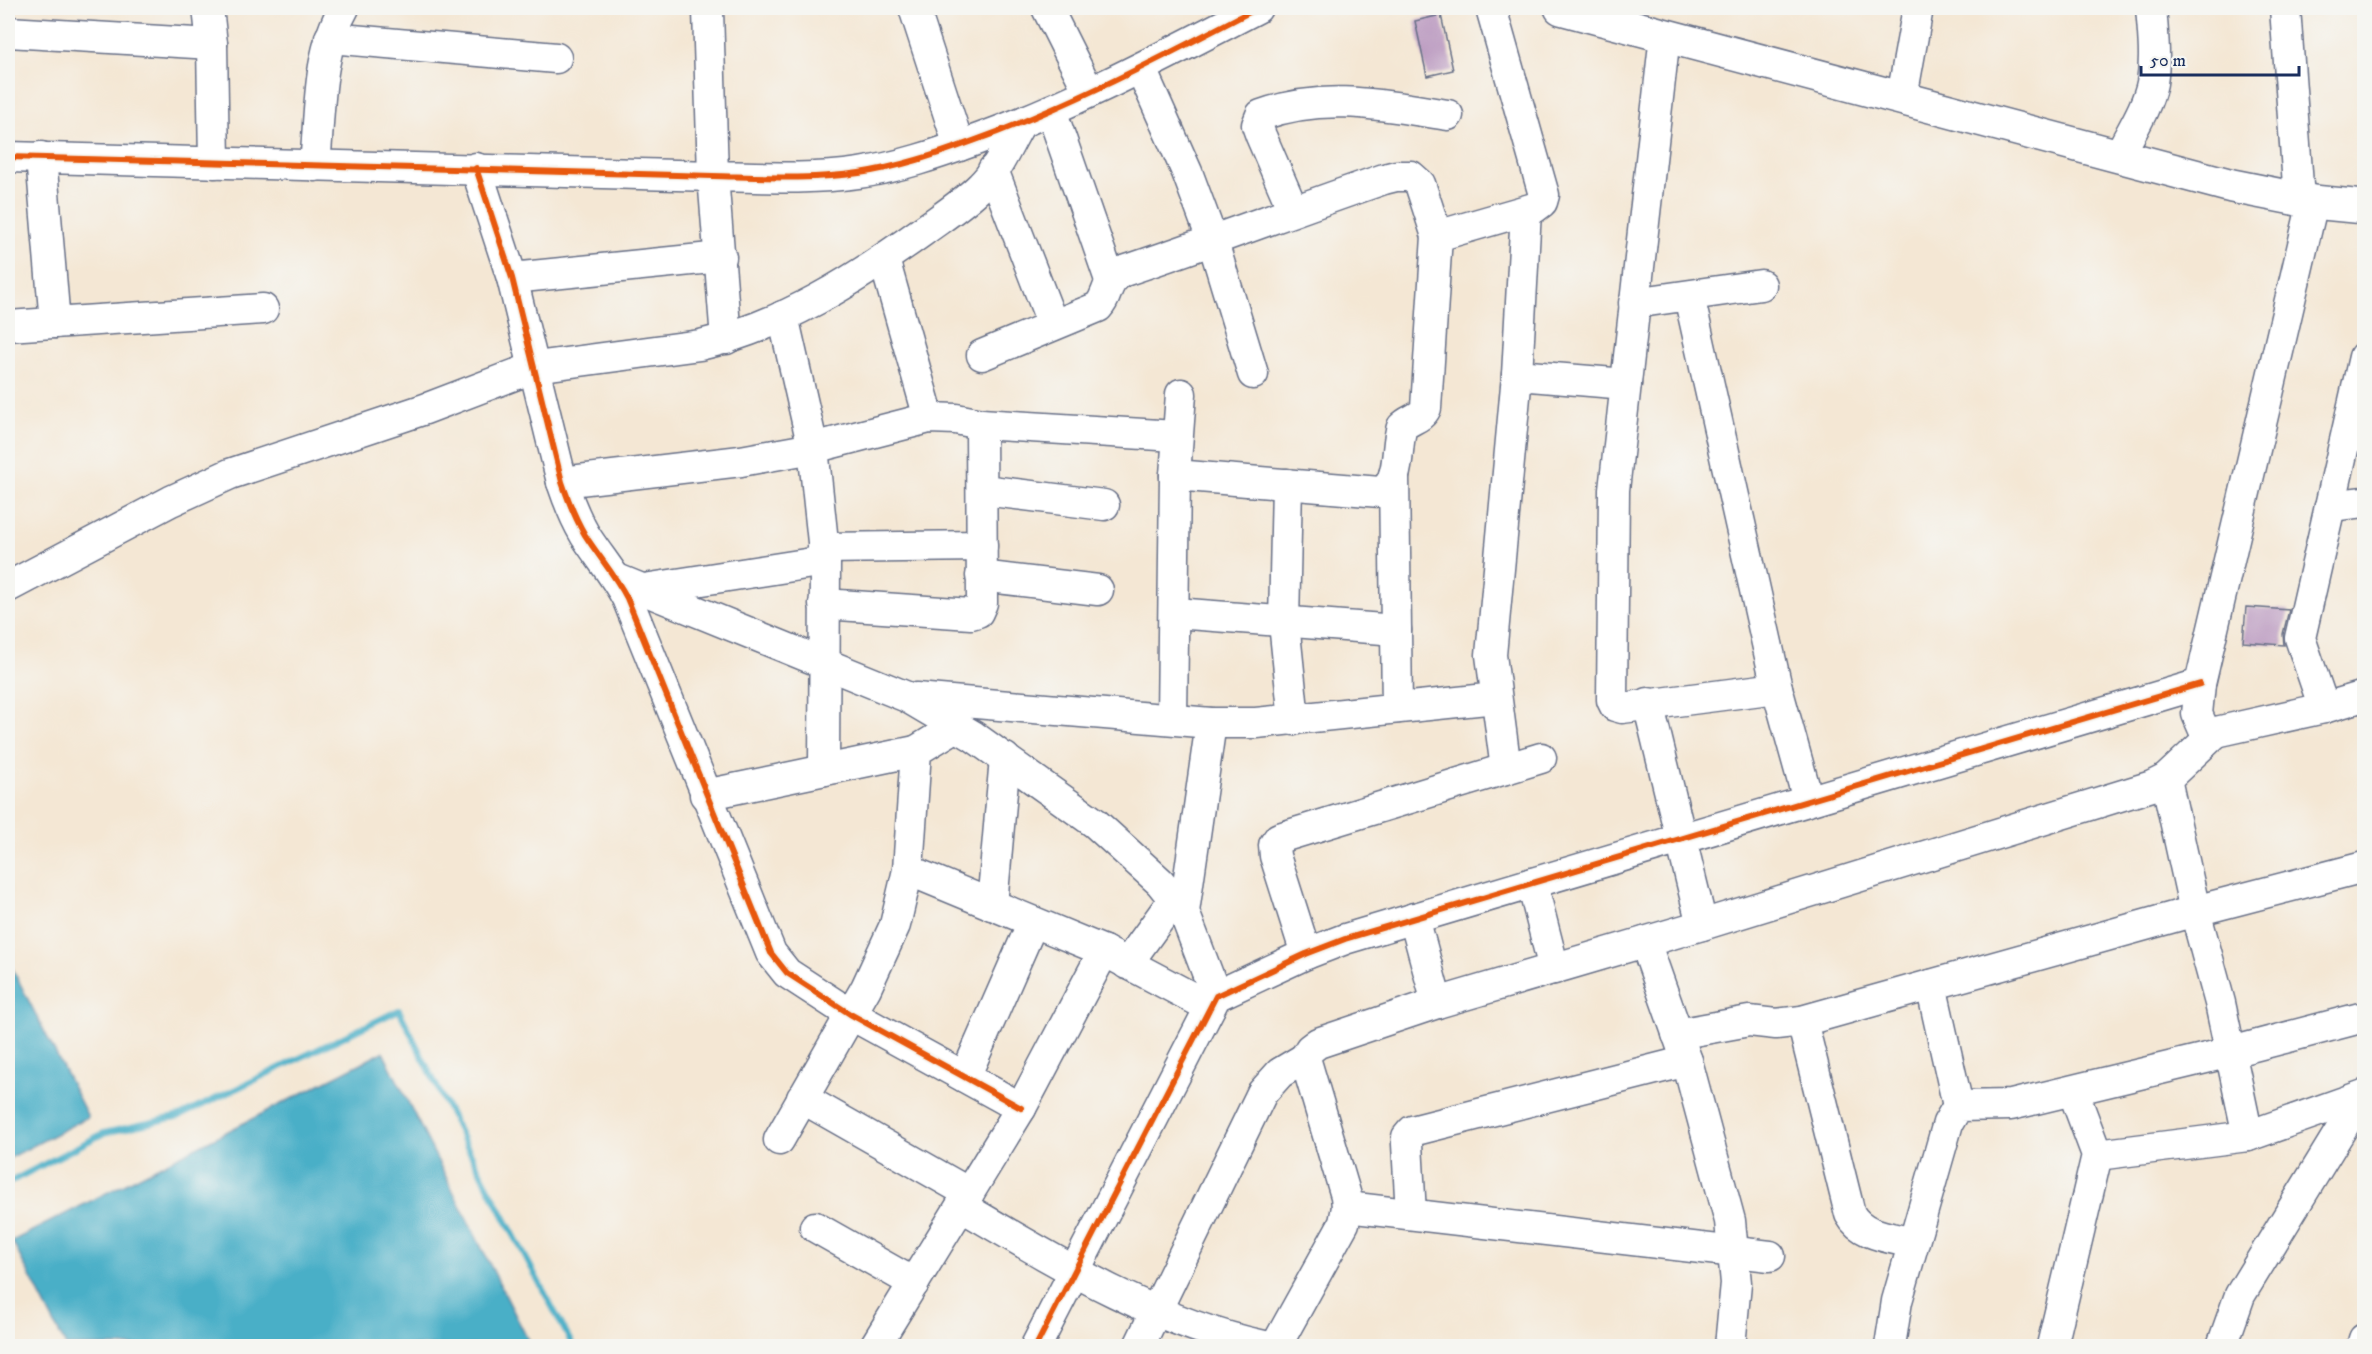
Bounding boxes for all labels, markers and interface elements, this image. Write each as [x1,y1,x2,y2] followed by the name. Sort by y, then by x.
[2141,39,2298,77] scale bar
[2150,50,2186,72] text: 50 m

